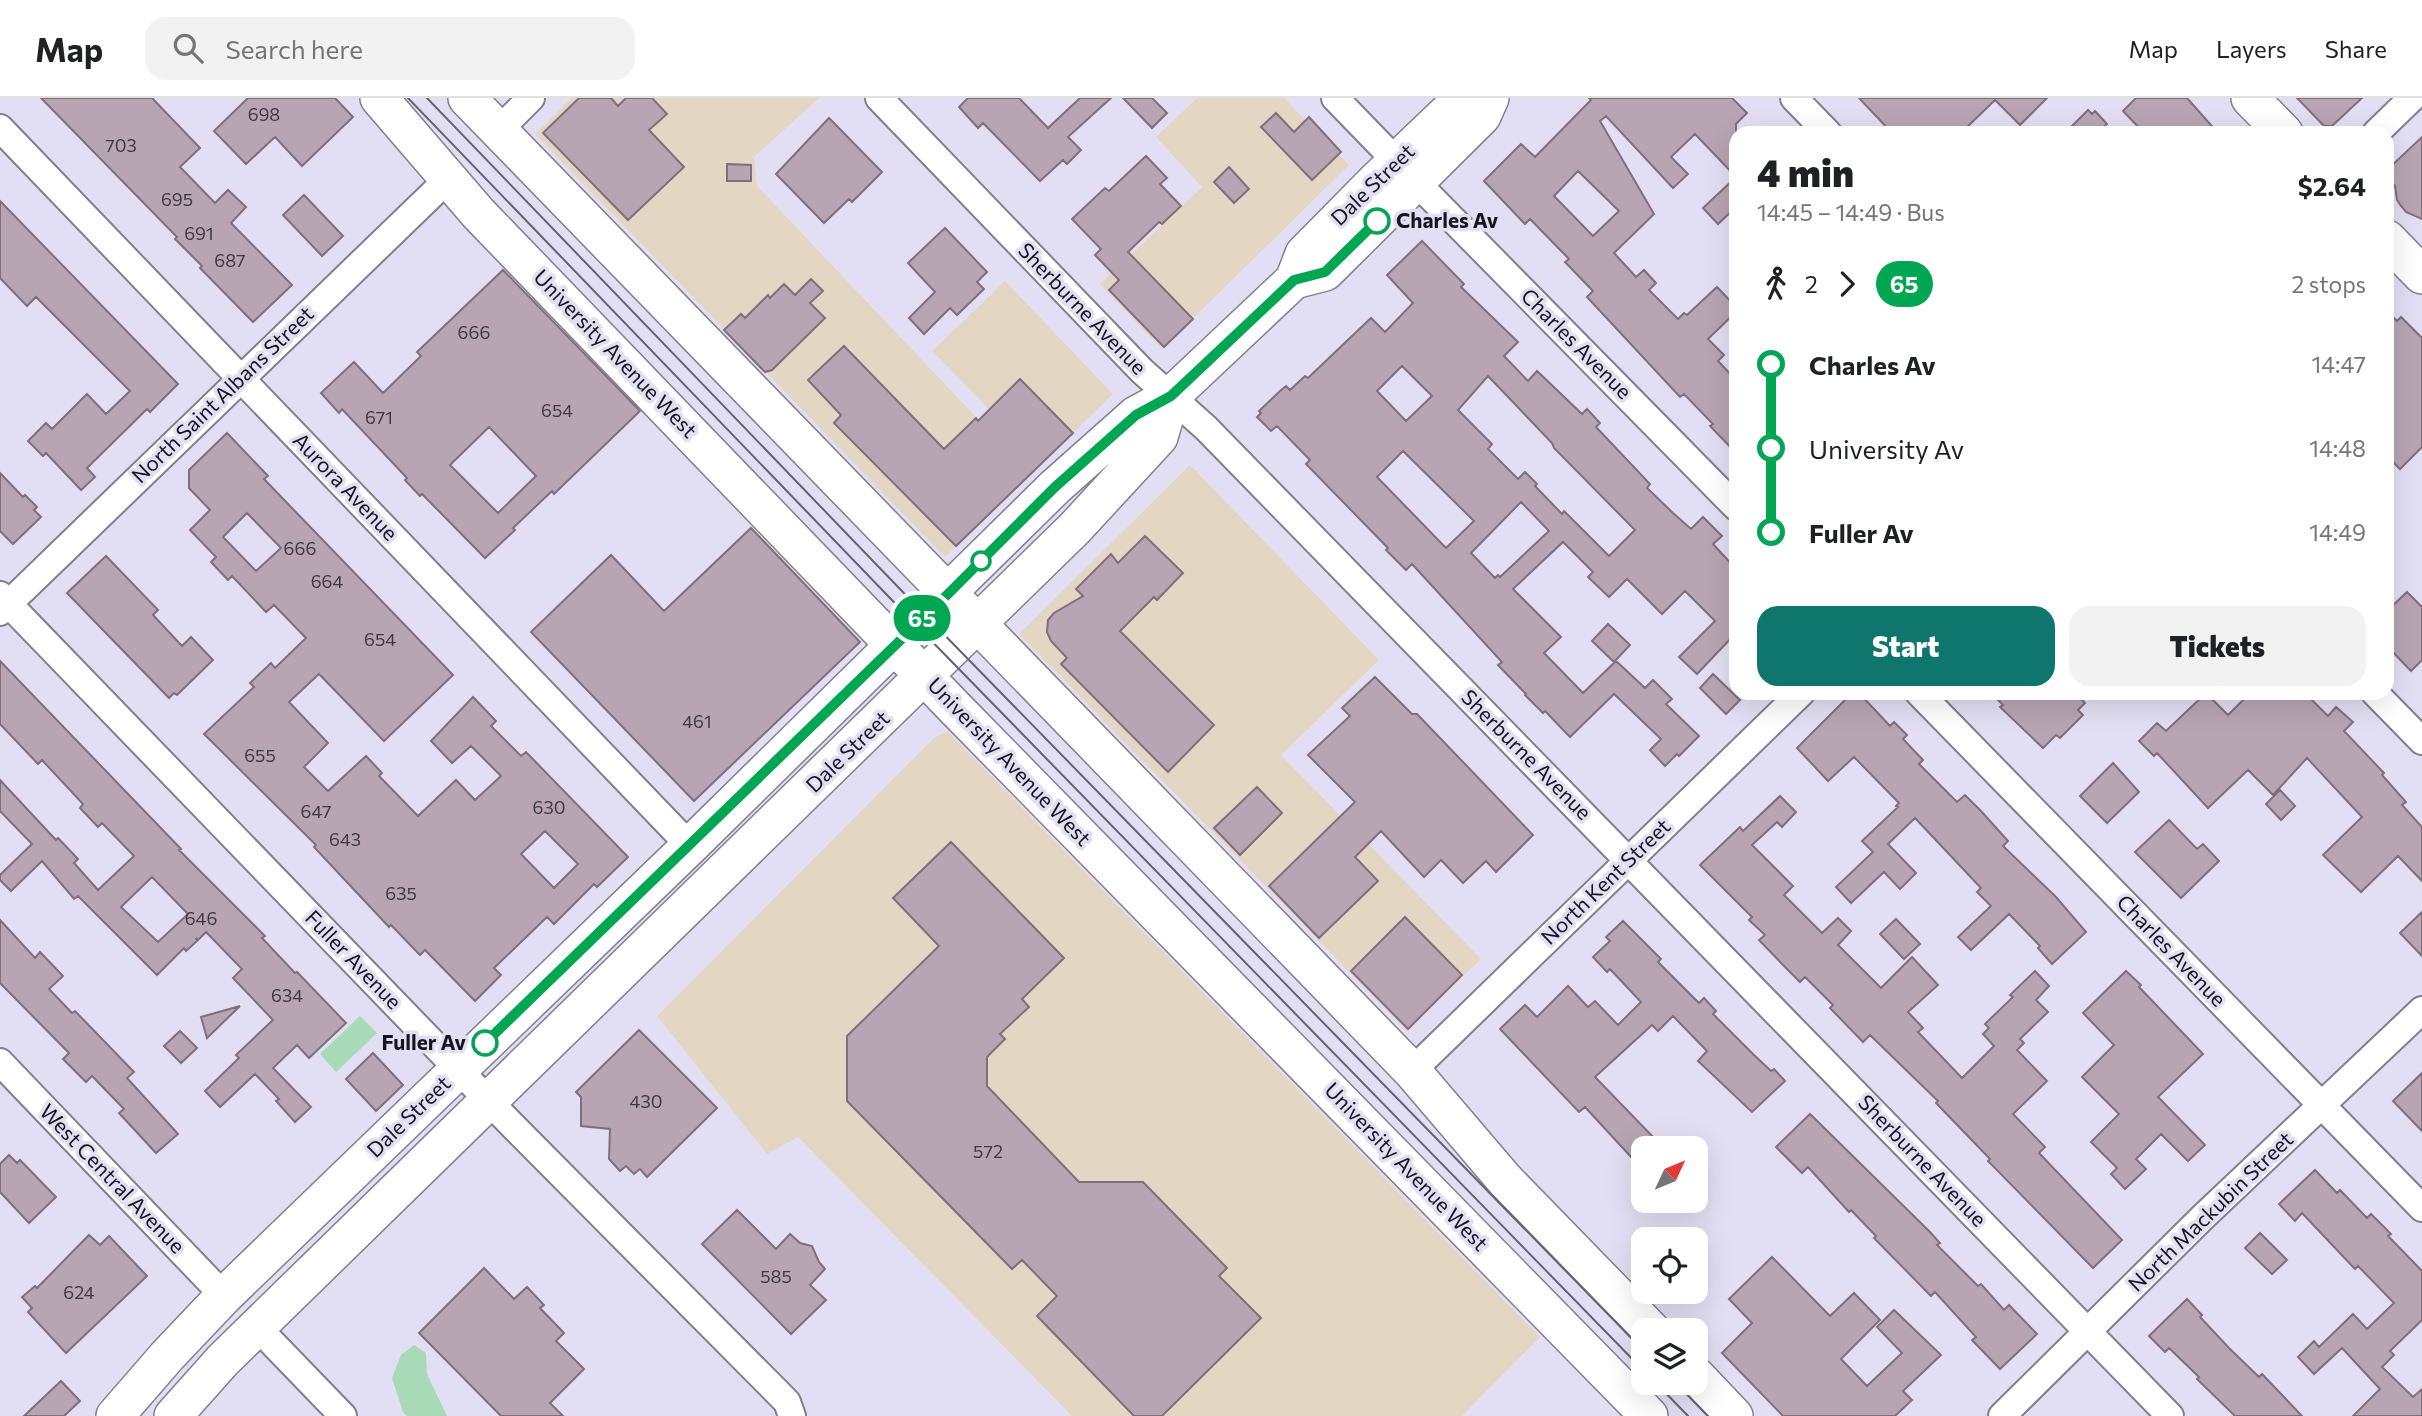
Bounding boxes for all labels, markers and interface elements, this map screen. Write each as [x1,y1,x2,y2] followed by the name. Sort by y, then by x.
[145,17,635,80] search box
[35,28,103,69] text: Map
[169,29,207,67] icon: search
[225,33,363,64] text: Search here
[2129,34,2178,63] text: Map
[2216,34,2287,63] text: Layers
[2325,34,2387,63] text: Share
[248,103,280,125] house number: 698
[105,134,137,156] house number: 703
[1325,138,1419,230] street label: Dale Street
[1757,148,1854,195] text: 4 min
[2298,170,2366,201] text: $2.64
[161,188,193,210] house number: 695
[1757,198,1945,226] text: 14:45 – 14:49 · Bus
[1396,207,1499,232] place label: Charles Av
[1364,208,1390,234] marker: Charles Av
[184,222,214,244] house number: 691
[1014,237,1152,379] street label: Sherburne Avenue
[214,249,246,271] house number: 687
[529,264,703,442] street label: University Avenue West
[1757,265,1795,303] icon: walk
[1828,265,1866,303] icon: forward
[1890,269,1919,298] text: 65
[1805,270,1818,298] text: 2
[2292,270,2366,298] text: 2 stops
[1517,283,1637,403] street label: Charles Avenue
[126,301,318,487] street label: North Saint Albans Street
[458,321,490,343] house number: 666
[1809,349,1936,380] text: Charles Av
[2311,350,2366,378] text: 14:47
[541,399,573,421] house number: 654
[365,406,393,428] house number: 671
[289,427,404,545] street label: Aurora Avenue
[1809,433,1964,464] text: University Av
[2309,434,2366,462] text: 14:48
[1809,517,1914,548] text: Fuller Av
[2309,518,2366,546] text: 14:49
[284,537,316,559] house number: 666
[971,551,991,571] unlabelled marker
[311,570,344,592] house number: 664
[890,595,954,641] line badge: 65
[908,603,936,632] text: 65
[1757,606,2055,686] button: Start
[2069,606,2366,686] button: Tickets
[364,628,396,650] house number: 654
[923,672,1097,850] street label: University Avenue West
[1457,684,1597,824] street label: Sherburne Avenue
[800,705,894,797] street label: Dale Street
[682,710,712,732] house number: 461
[244,744,276,766] house number: 655
[533,796,565,818] house number: 630
[301,800,331,822] house number: 647
[1535,813,1675,949] street label: North Kent Street
[329,828,361,850] house number: 643
[385,882,417,904] house number: 635
[2112,889,2232,1011] street label: Charles Avenue
[301,904,407,1014] street label: Fuller Avenue
[185,907,217,929] house number: 646
[271,984,303,1006] house number: 634
[381,1029,467,1054] place label: Fuller Av
[472,1030,498,1056] marker: Fuller Av
[361,1070,455,1162] street label: Dale Street
[1320,1077,1494,1255] street label: University Avenue West
[1854,1089,1992,1231] street label: Sherburne Avenue
[630,1090,662,1112] house number: 430
[35,1098,191,1258] street label: West Central Avenue
[2122,1126,2297,1296] street label: North Mackubin Street
[1631,1136,1708,1213] north arrow
[1631,1136,1708,1395] map controls
[973,1140,1003,1162] house number: 572
[1631,1227,1708,1304] button: locate
[760,1265,792,1287] house number: 585
[63,1281,95,1303] house number: 624
[1631,1318,1708,1395] button: layers

